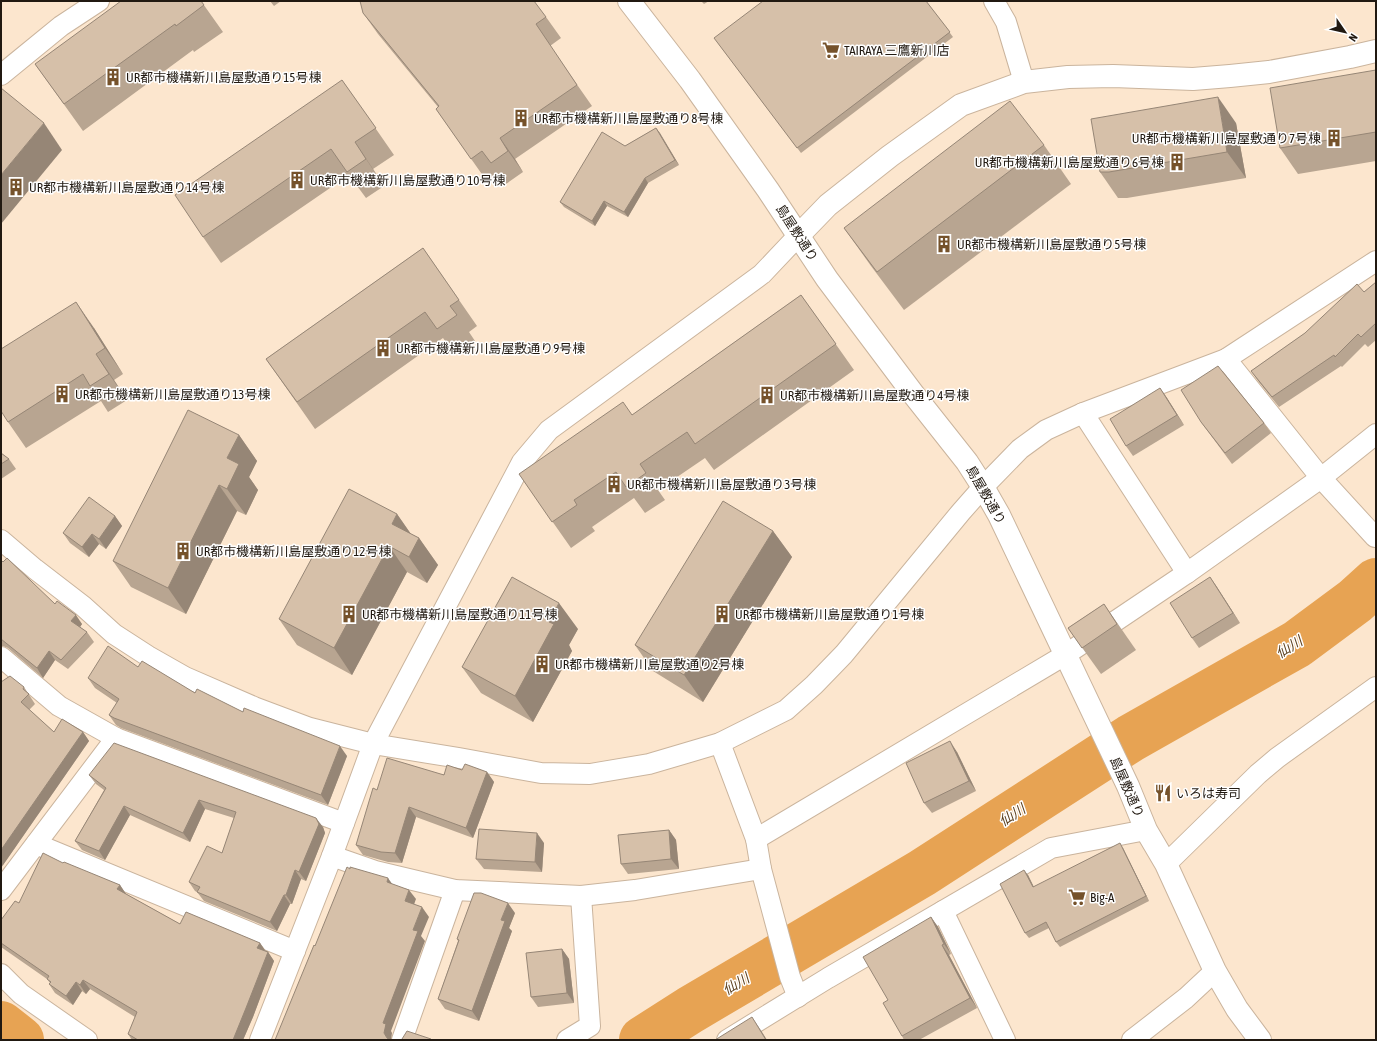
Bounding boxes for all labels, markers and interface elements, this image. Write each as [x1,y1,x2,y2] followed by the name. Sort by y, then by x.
[1325,12,1365,52] north arrow
[1346,32,1360,44] text: N
[821,40,841,60] supermarket icon: TAIRAYA 三鷹新川店
[844,43,949,58] place label: TAIRAYA 三鷹新川店
[103,67,123,87] building icon: UR都市機構新川島屋敷通り15号棟
[126,70,321,85] place label: UR都市機構新川島屋敷通り15号棟
[511,108,531,128] building icon: UR都市機構新川島屋敷通り8号棟
[534,111,723,126] place label: UR都市機構新川島屋敷通り8号棟
[1324,128,1344,148] building icon: UR都市機構新川島屋敷通り7号棟
[1132,131,1321,146] place label: UR都市機構新川島屋敷通り7号棟
[1167,152,1187,172] building icon: UR都市機構新川島屋敷通り6号棟
[975,155,1164,170] place label: UR都市機構新川島屋敷通り6号棟
[287,170,307,190] building icon: UR都市機構新川島屋敷通り10号棟
[310,173,505,188] place label: UR都市機構新川島屋敷通り10号棟
[6,177,26,197] building icon: UR都市機構新川島屋敷通り14号棟
[29,180,224,195] place label: UR都市機構新川島屋敷通り14号棟
[773,202,821,264] street label: 島屋敷通り
[934,234,954,254] building icon: UR都市機構新川島屋敷通り5号棟
[957,237,1146,252] place label: UR都市機構新川島屋敷通り5号棟
[373,338,393,358] building icon: UR都市機構新川島屋敷通り9号棟
[396,341,585,356] place label: UR都市機構新川島屋敷通り9号棟
[52,384,72,404] building icon: UR都市機構新川島屋敷通り13号棟
[757,385,777,405] building icon: UR都市機構新川島屋敷通り4号棟
[75,387,270,402] place label: UR都市機構新川島屋敷通り13号棟
[780,388,969,403] place label: UR都市機構新川島屋敷通り4号棟
[963,463,1009,527] street label: 島屋敷通り
[604,474,624,494] building icon: UR都市機構新川島屋敷通り3号棟
[627,477,816,492] place label: UR都市機構新川島屋敷通り3号棟
[173,541,193,561] building icon: UR都市機構新川島屋敷通り12号棟
[196,544,391,559] place label: UR都市機構新川島屋敷通り12号棟
[339,604,359,624] building icon: UR都市機構新川島屋敷通り11号棟
[712,604,732,624] building icon: UR都市機構新川島屋敷通り1号棟
[362,607,557,622] place label: UR都市機構新川島屋敷通り11号棟
[735,607,924,622] place label: UR都市機構新川島屋敷通り1号棟
[1273,632,1307,661] water label: 仙川
[532,654,552,674] building icon: UR都市機構新川島屋敷通り2号棟
[555,657,744,672] place label: UR都市機構新川島屋敷通り2号棟
[1107,754,1147,820] street label: 島屋敷通り
[1153,783,1173,803] restaurant icon: いろは寿司
[1176,786,1241,801] place label: いろは寿司
[996,800,1030,829] water label: 仙川
[1067,887,1087,907] supermarket icon: Big-A
[1090,890,1115,905] place label: Big-A
[720,969,754,998] water label: 仙川

